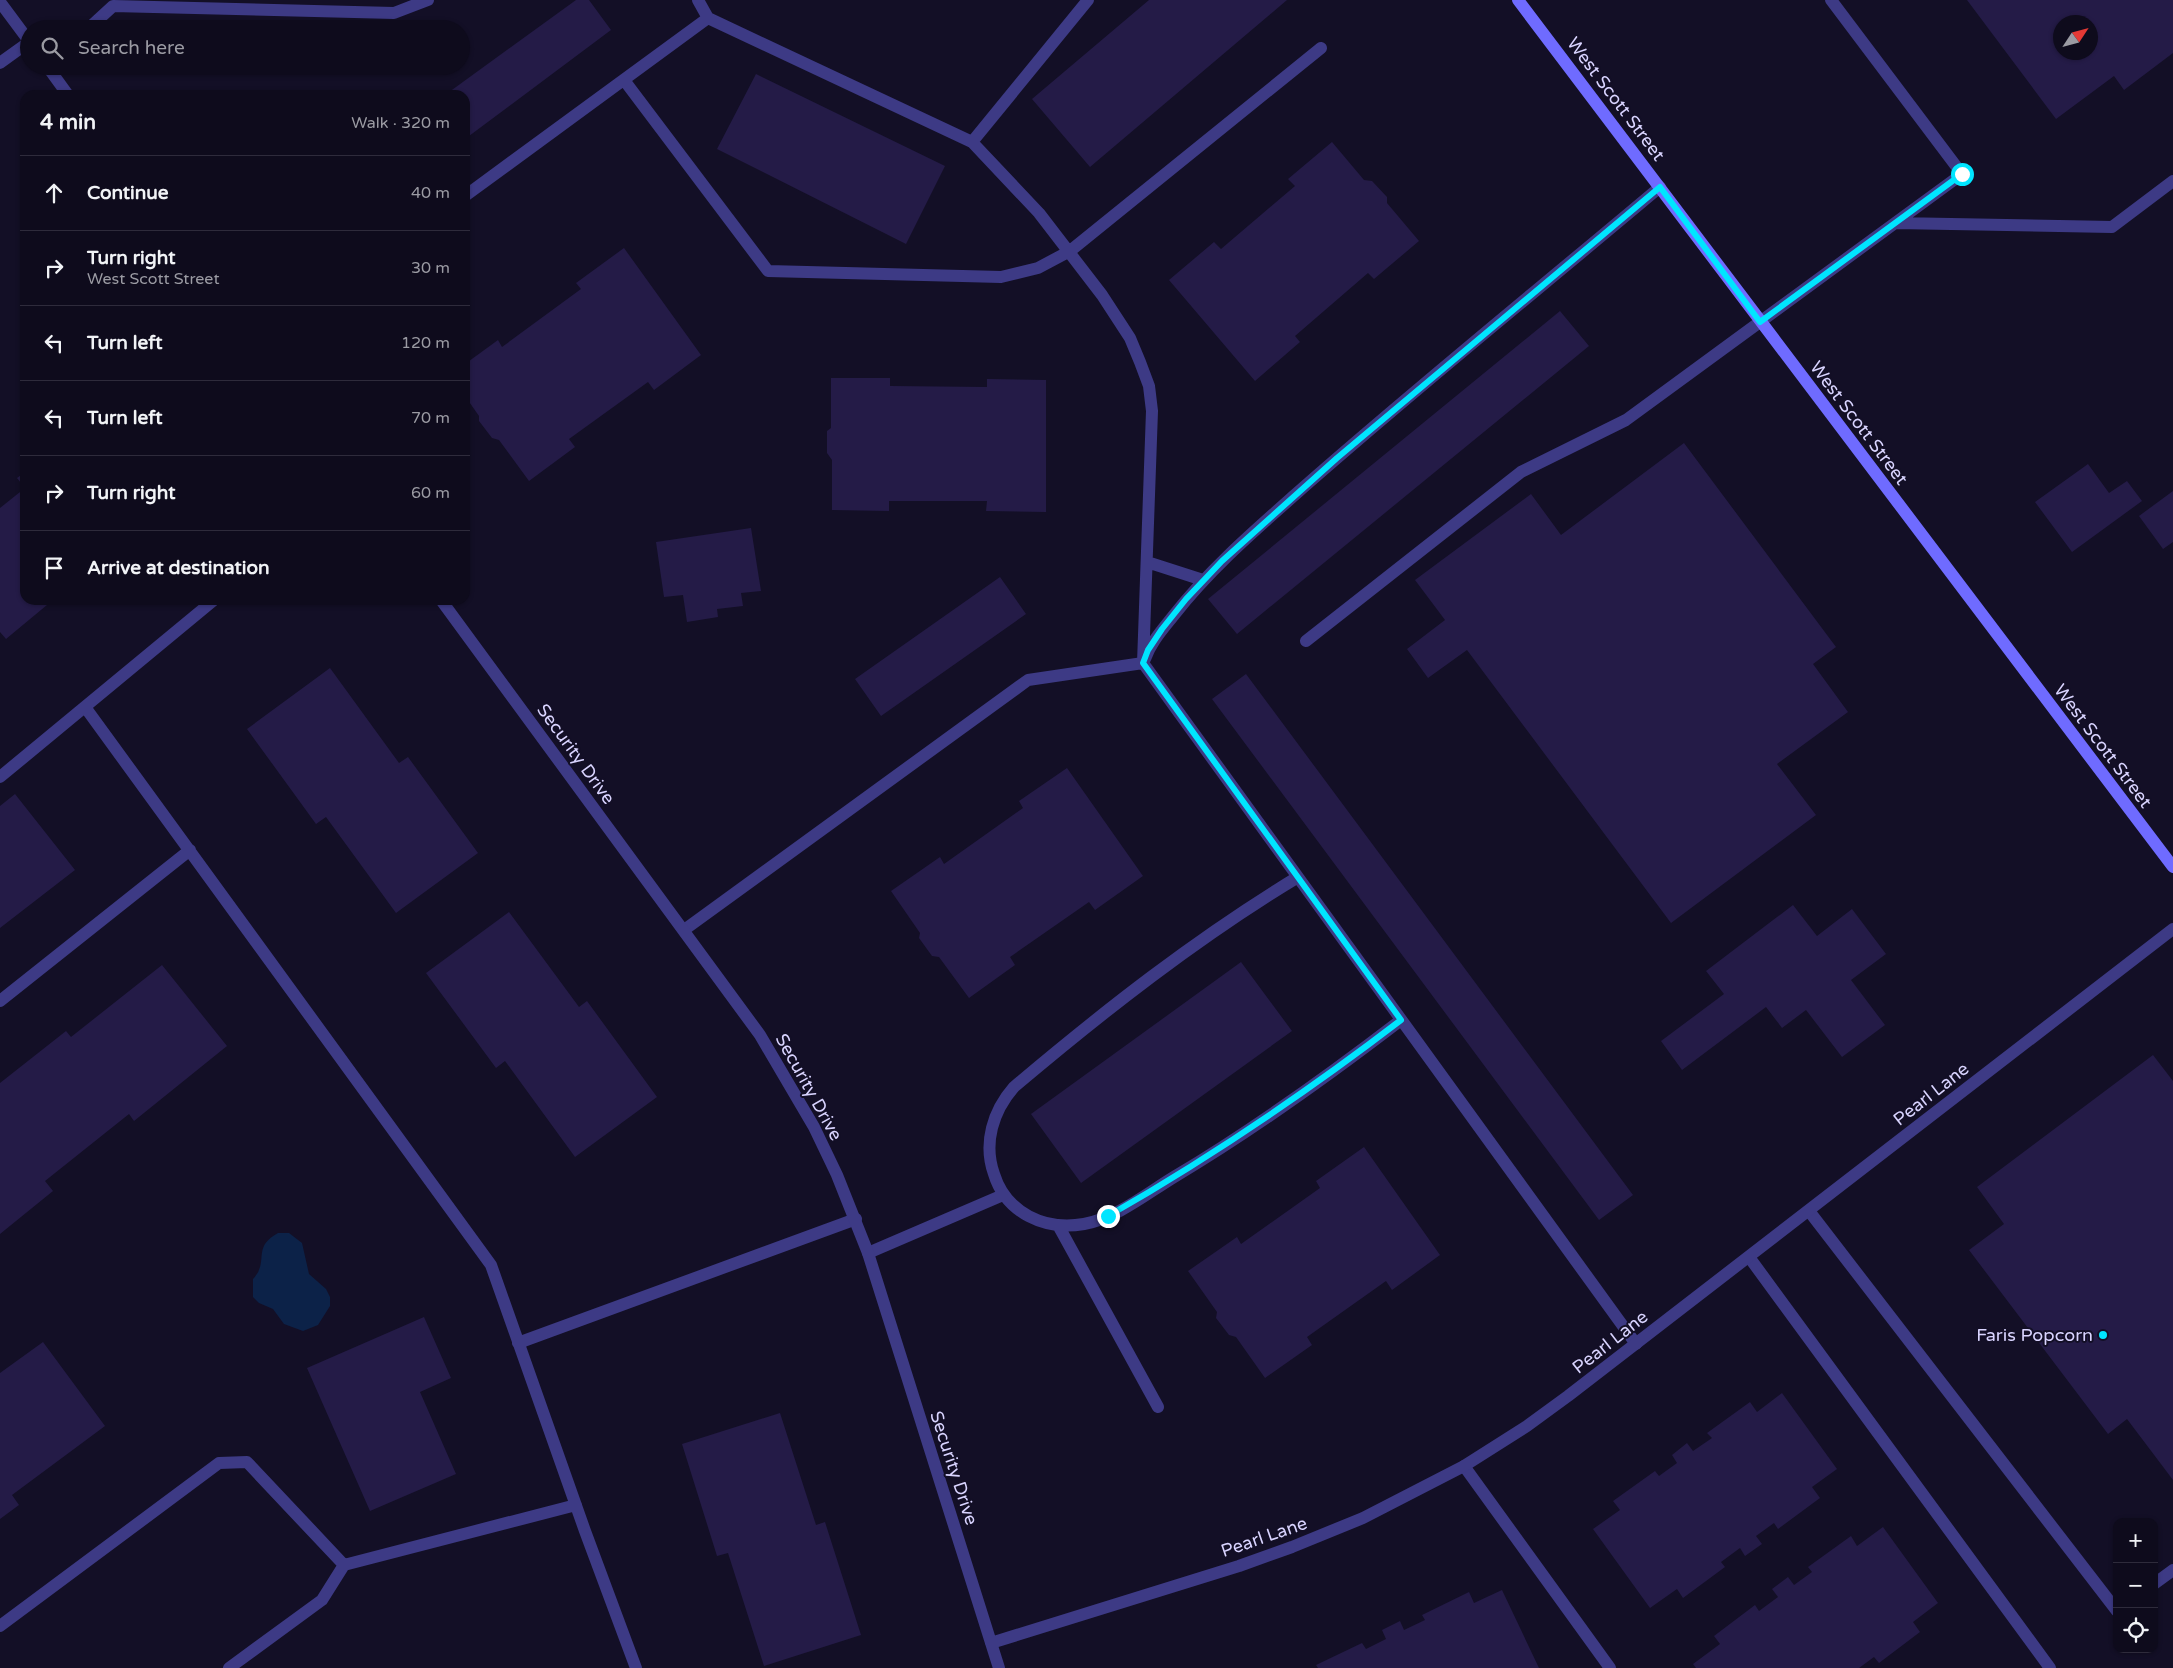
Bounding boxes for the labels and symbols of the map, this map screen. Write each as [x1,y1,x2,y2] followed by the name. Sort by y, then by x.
[2053,15,2098,60] north arrow
[1562,33,1670,165] street label: West Scott Street
[1951,163,1974,186] route start
[1805,357,1913,489] street label: West Scott Street
[2049,680,2157,812] street label: West Scott Street
[532,700,620,808] street label: Security Drive
[771,1030,847,1144] street label: Security Drive
[1889,1058,1973,1130] street label: Pearl Lane
[1097,1205,1120,1228] route end
[1568,1306,1652,1378] street label: Pearl Lane
[1976,1324,2093,1346] place label: Faris Popcorn
[2097,1329,2109,1341] marker: Faris Popcorn
[925,1408,983,1528] street label: Security Drive
[1218,1512,1310,1562] street label: Pearl Lane

